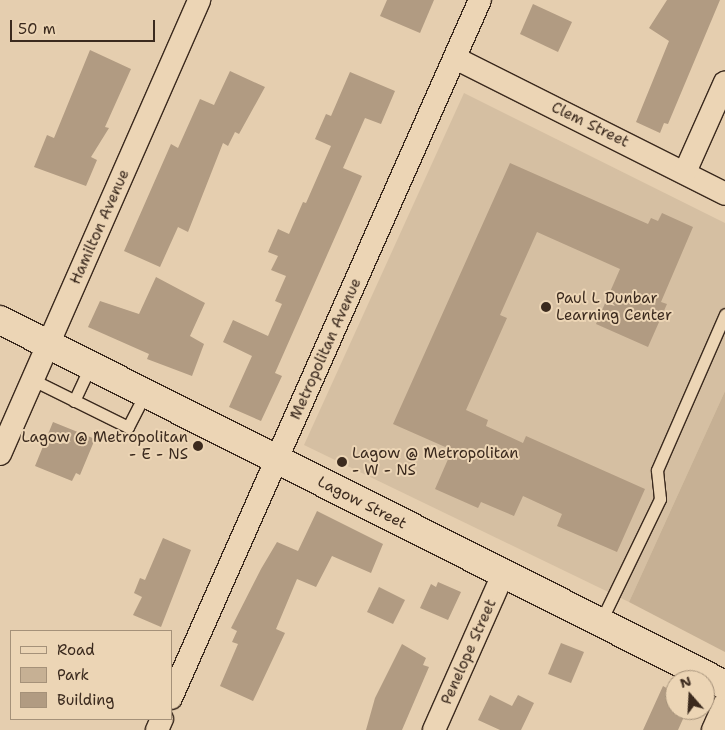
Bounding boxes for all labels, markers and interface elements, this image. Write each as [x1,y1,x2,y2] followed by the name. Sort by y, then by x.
[12,10,158,42] scale bar
[18,19,56,39] text: 50 m
[548,98,632,152] street label: Clem Street
[67,167,133,287] street label: Hamilton Avenue
[287,275,365,423] street label: Metropolitan Avenue
[556,289,672,324] place label: Paul L Dunbar Learning Center
[540,301,552,313] marker: Paul L Dunbar Learning Center
[22,428,188,463] place label: Lagow @ Metropolitan - E - NS
[192,440,204,452] marker: Lagow @ Metropolitan - E - NS
[352,444,518,479] place label: Lagow @ Metropolitan - W - NS
[336,456,348,468] marker: Lagow @ Metropolitan - W - NS
[315,473,409,533] street label: Lagow Street
[438,597,500,707] street label: Penelope Street
[10,630,172,720] legend
[57,640,95,660] text: Road
[57,665,89,685] text: Park
[665,670,715,720] north arrow
[677,671,694,692] text: N
[57,690,114,710] text: Building

